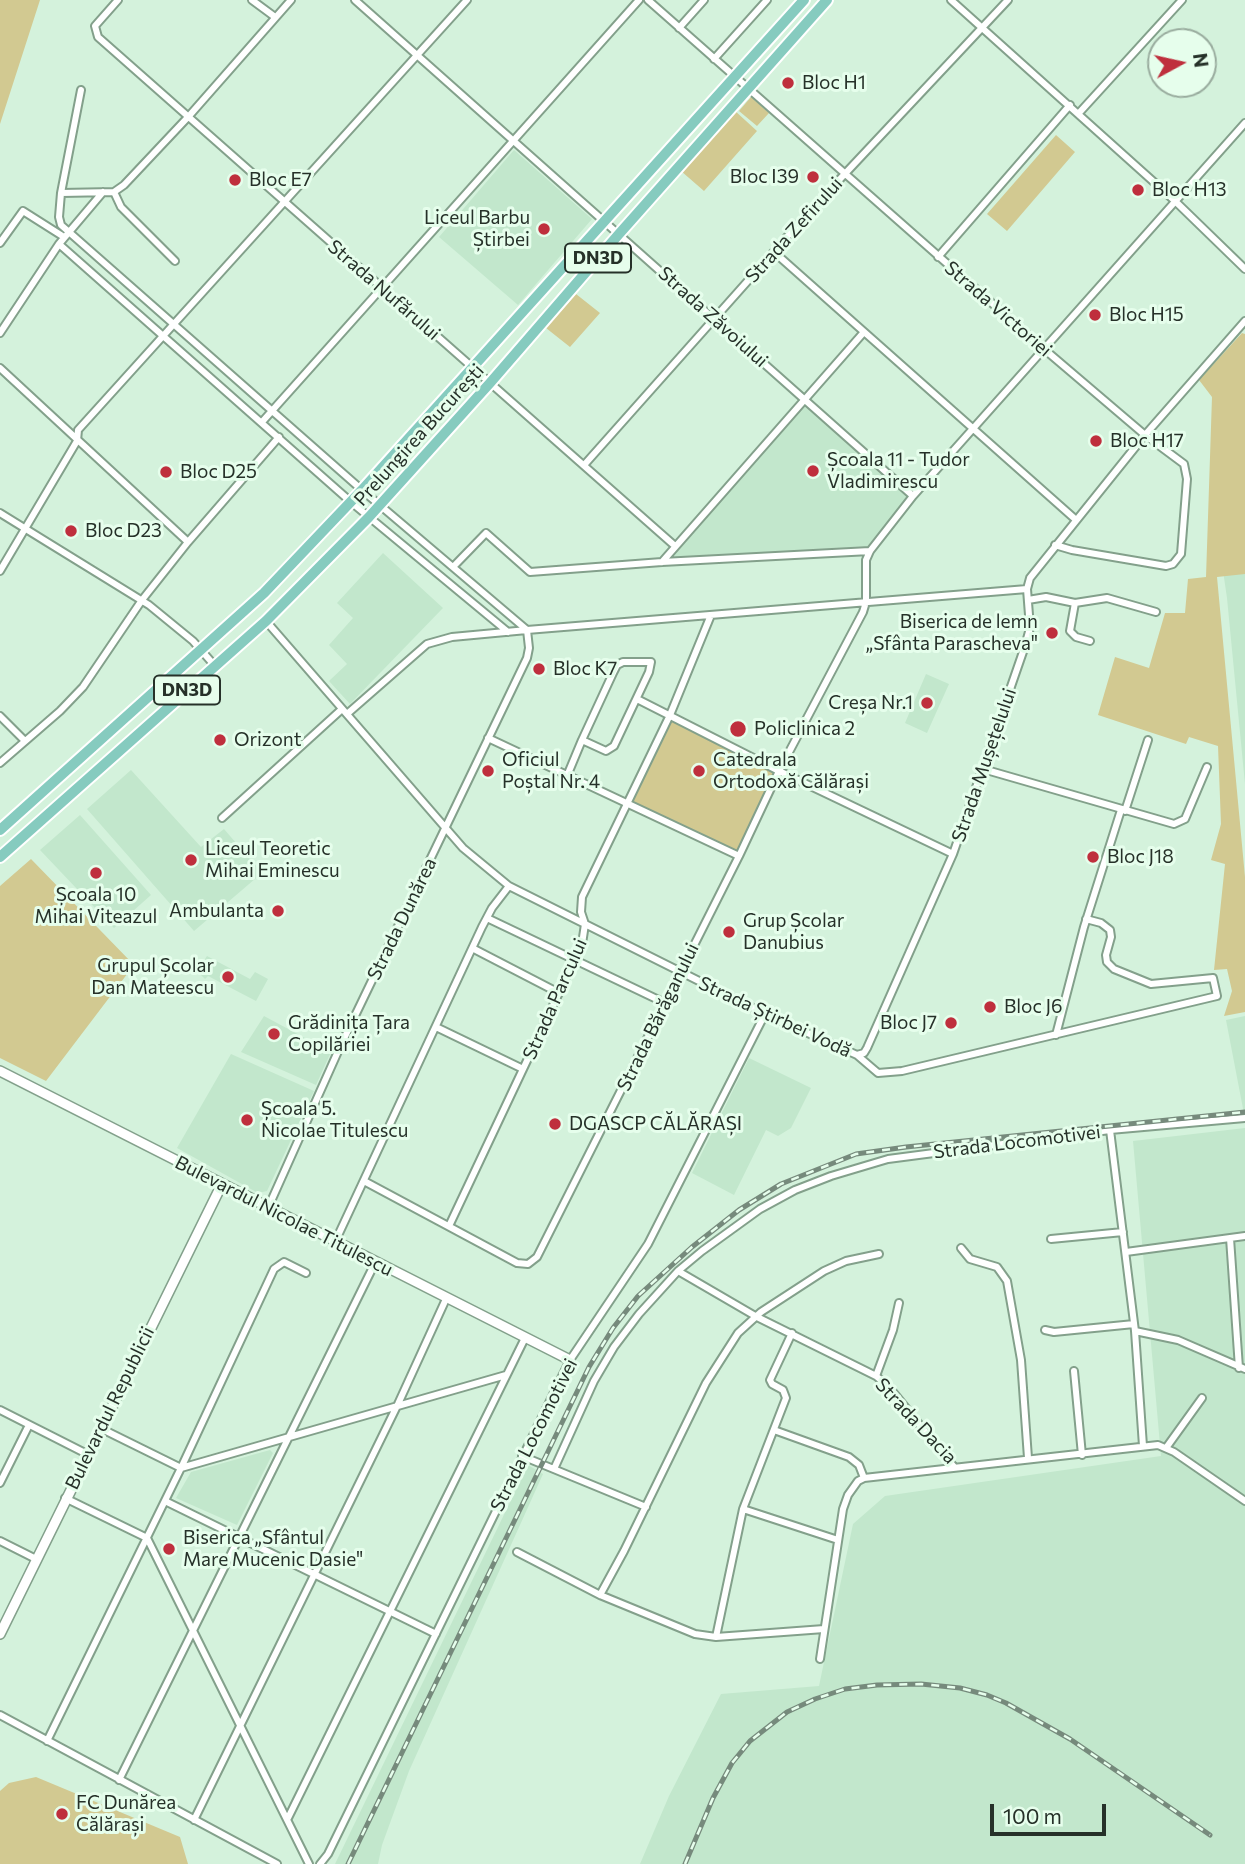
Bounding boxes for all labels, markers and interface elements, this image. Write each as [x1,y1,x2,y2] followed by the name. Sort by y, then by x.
[1147,28,1217,98] north arrow
[1189,52,1214,69] text: N
[802,72,866,94] place label: Bloc H1
[780,75,796,91] marker: Bloc H1
[730,166,799,188] place label: Bloc I39
[249,169,312,191] place label: Bloc E7
[805,169,821,185] marker: Bloc I39
[227,172,243,188] marker: Bloc E7
[741,173,847,287] street label: Strada Zefirului
[1152,179,1227,201] place label: Bloc H13
[1130,182,1146,198] marker: Bloc H13
[424,207,530,251] place label: Liceul Barbu Știrbei
[536,221,552,237] marker: Liceul Barbu Știrbei
[323,235,445,345] street label: Strada Nufărului
[565,244,631,272] road number: DN3D
[940,256,1056,362] street label: Strada Victoriei
[654,262,772,372] street label: Strada Zăvoiului
[1109,304,1184,326] place label: Bloc H15
[1087,307,1103,323] marker: Bloc H15
[349,359,489,511] street label: Prelungirea București
[1110,430,1184,452] place label: Bloc H17
[1088,433,1104,449] marker: Bloc H17
[827,449,970,493] place label: Școala 11 - Tudor Vladimirescu
[180,461,257,483] place label: Bloc D25
[805,463,821,479] marker: Școala 11 - Tudor Vladimirescu
[158,464,174,480] marker: Bloc D25
[85,520,162,542] place label: Bloc D23
[63,523,79,539] marker: Bloc D23
[865,611,1038,655] place label: Biserica de lemn „Sfânta Parascheva"
[1044,625,1060,641] marker: Biserica de lemn „Sfânta Parascheva"
[553,658,617,680] place label: Bloc K7
[531,661,547,677] marker: Bloc K7
[154,676,220,704] road number: DN3D
[947,685,1021,845] street label: Strada Mușețelului
[828,692,913,714] place label: Creșa Nr.1
[919,695,935,711] marker: Creșa Nr.1
[754,718,855,740] place label: Policlinica 2
[728,719,748,739] marker: Policlinica 2
[234,729,301,751] place label: Orizont
[212,732,228,748] marker: Orizont
[502,749,600,793] place label: Oficiul Poștal Nr. 4
[713,749,869,793] place label: Catedrala Ortodoxă Călărași
[480,763,496,779] marker: Oficiul Poștal Nr. 4
[691,763,707,779] marker: Catedrala Ortodoxă Călărași
[205,838,340,882] place label: Liceul Teoretic Mihai Eminescu
[1107,846,1174,868] place label: Bloc J18
[1085,849,1101,865] marker: Bloc J18
[183,852,199,868] marker: Liceul Teoretic Mihai Eminescu
[363,854,441,984] street label: Strada Dunărea
[88,865,104,881] marker: Școala 10 Mihai Viteazul
[35,884,157,928] place label: Școala 10 Mihai Viteazul
[169,900,264,922] place label: Ambulanta
[270,903,286,919] marker: Ambulanta
[743,910,844,954] place label: Grup Școlar Danubius
[721,924,737,940] marker: Grup Școlar Danubius
[518,935,592,1063] street label: Strada Parcului
[612,939,704,1095] street label: Strada Bărăganului
[91,955,214,999] place label: Grupul Școlar Dan Mateescu
[220,969,236,985] marker: Grupul Școlar Dan Mateescu
[695,972,855,1062] street label: Strada Știrbei Vodă
[1004,996,1063,1018] place label: Bloc J6
[982,999,998,1015] marker: Bloc J6
[288,1012,410,1056] place label: Grădinița Țara Copilăriei
[880,1012,937,1034] place label: Bloc J7
[943,1015,959,1031] marker: Bloc J7
[266,1026,282,1042] marker: Grădinița Țara Copilăriei
[261,1098,408,1142] place label: Școala 5. Nicolae Titulescu
[239,1112,255,1128] marker: Școala 5. Nicolae Titulescu
[569,1113,742,1135] place label: DGASCP CĂLĂRAȘI
[547,1116,563,1132] marker: DGASCP CĂLĂRAȘI
[932,1120,1102,1164] street label: Strada Locomotivei
[171,1151,397,1281] street label: Bulevardul Nicolae Titulescu
[61,1323,159,1493] street label: Bulevardul Republicii
[486,1355,582,1515] street label: Strada Locomotivei
[871,1373,961,1469] street label: Strada Dacia
[183,1527,363,1571] place label: Biserica „Sfântul Mare Mucenic Dasie"
[161,1541,177,1557] marker: Biserica „Sfântul Mare Mucenic Dasie"
[993,1790,1108,1834] scale bar
[76,1792,176,1836] place label: FC Dunărea Călărași
[1003,1803,1062,1828] text: 100 m
[54,1806,70,1822] marker: FC Dunărea Călărași

